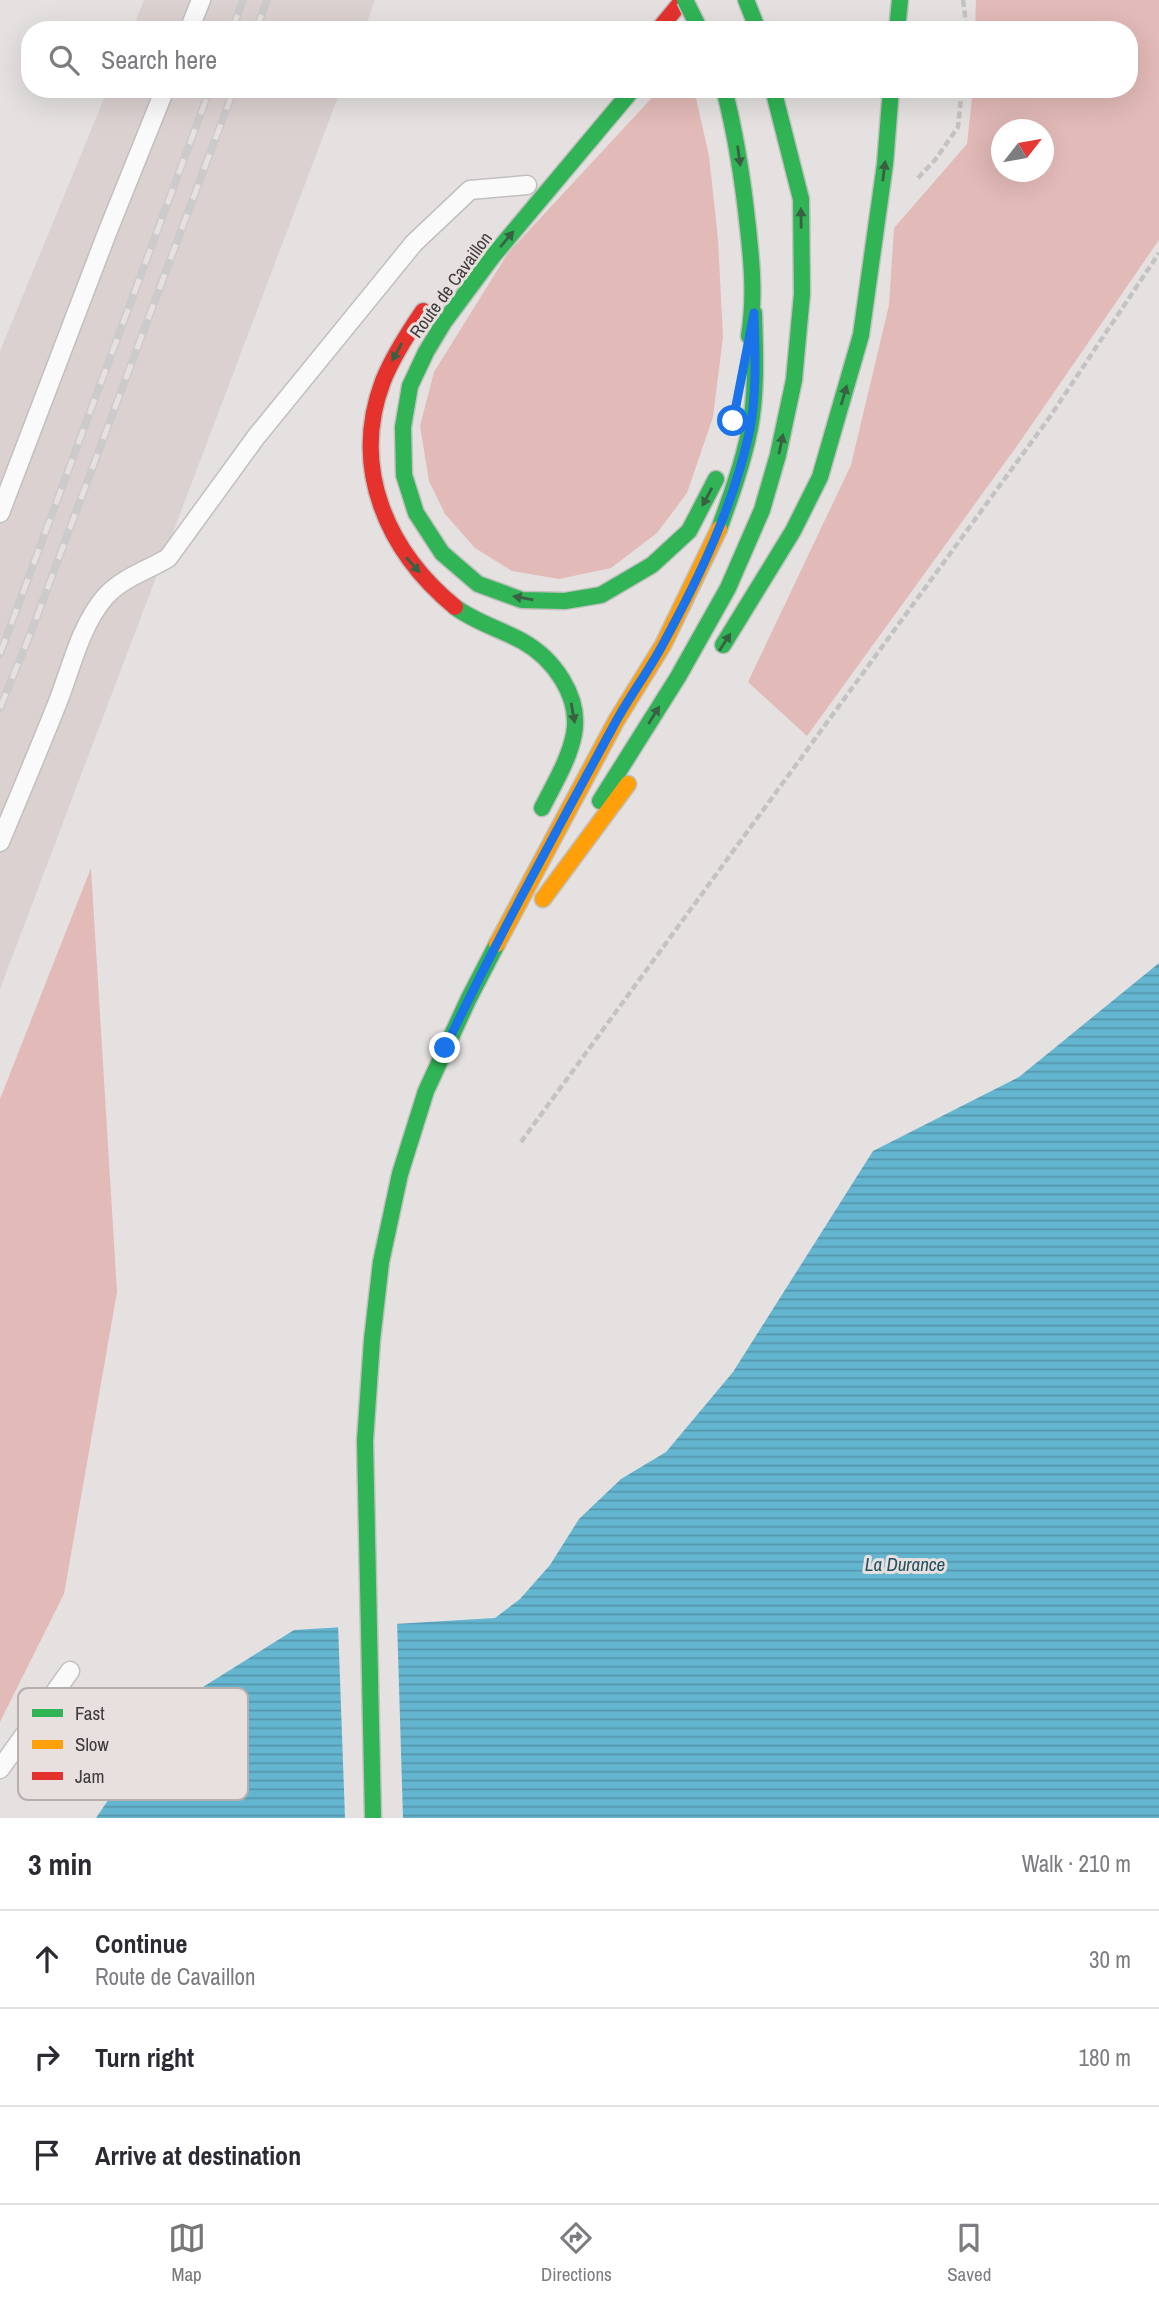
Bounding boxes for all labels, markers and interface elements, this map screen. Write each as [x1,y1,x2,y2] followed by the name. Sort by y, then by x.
[21,21,1138,98] search box
[45,41,83,79] icon: search
[101,42,217,77] text: Search here
[991,119,1054,182] north arrow
[734,145,745,167] one-way arrow
[878,160,889,182] one-way arrow
[795,207,807,229] one-way arrow
[404,227,498,343] street label: Route de Cavaillon
[499,231,514,248] one-way arrow
[391,343,403,362] one-way arrow
[839,384,849,405] one-way arrow
[717,405,748,436] route start
[775,433,786,455] one-way arrow
[701,487,713,506] one-way arrow
[405,556,421,574] one-way arrow
[512,592,534,603] one-way arrow
[718,633,731,652] one-way arrow
[567,702,578,724] one-way arrow
[647,706,660,725] one-way arrow
[429,1032,460,1063] route end
[865,1551,945,1577] water label: La Durance
[18,1688,248,1800] legend
[75,1700,105,1726] text: Fast
[75,1731,110,1757] text: Slow
[75,1763,104,1789] text: Jam
[28,1844,92,1884] text: 3 min
[1022,1848,1131,1879] text: Walk · 210 m
[95,1926,187,1961] text: Continue
[28,1940,66,1978] icon: ahead
[1089,1944,1131,1975] text: 30 m
[95,1961,255,1992] text: Route de Cavaillon
[28,2038,66,2076] icon: right
[95,2040,194,2075] text: Turn right
[1079,2042,1131,2073] text: 180 m
[28,2136,66,2174] icon: arrive
[95,2138,301,2173] text: Arrive at destination
[168,2219,206,2287] tab: Map
[541,2219,612,2287] tab: Directions
[947,2219,991,2287] tab: Saved

